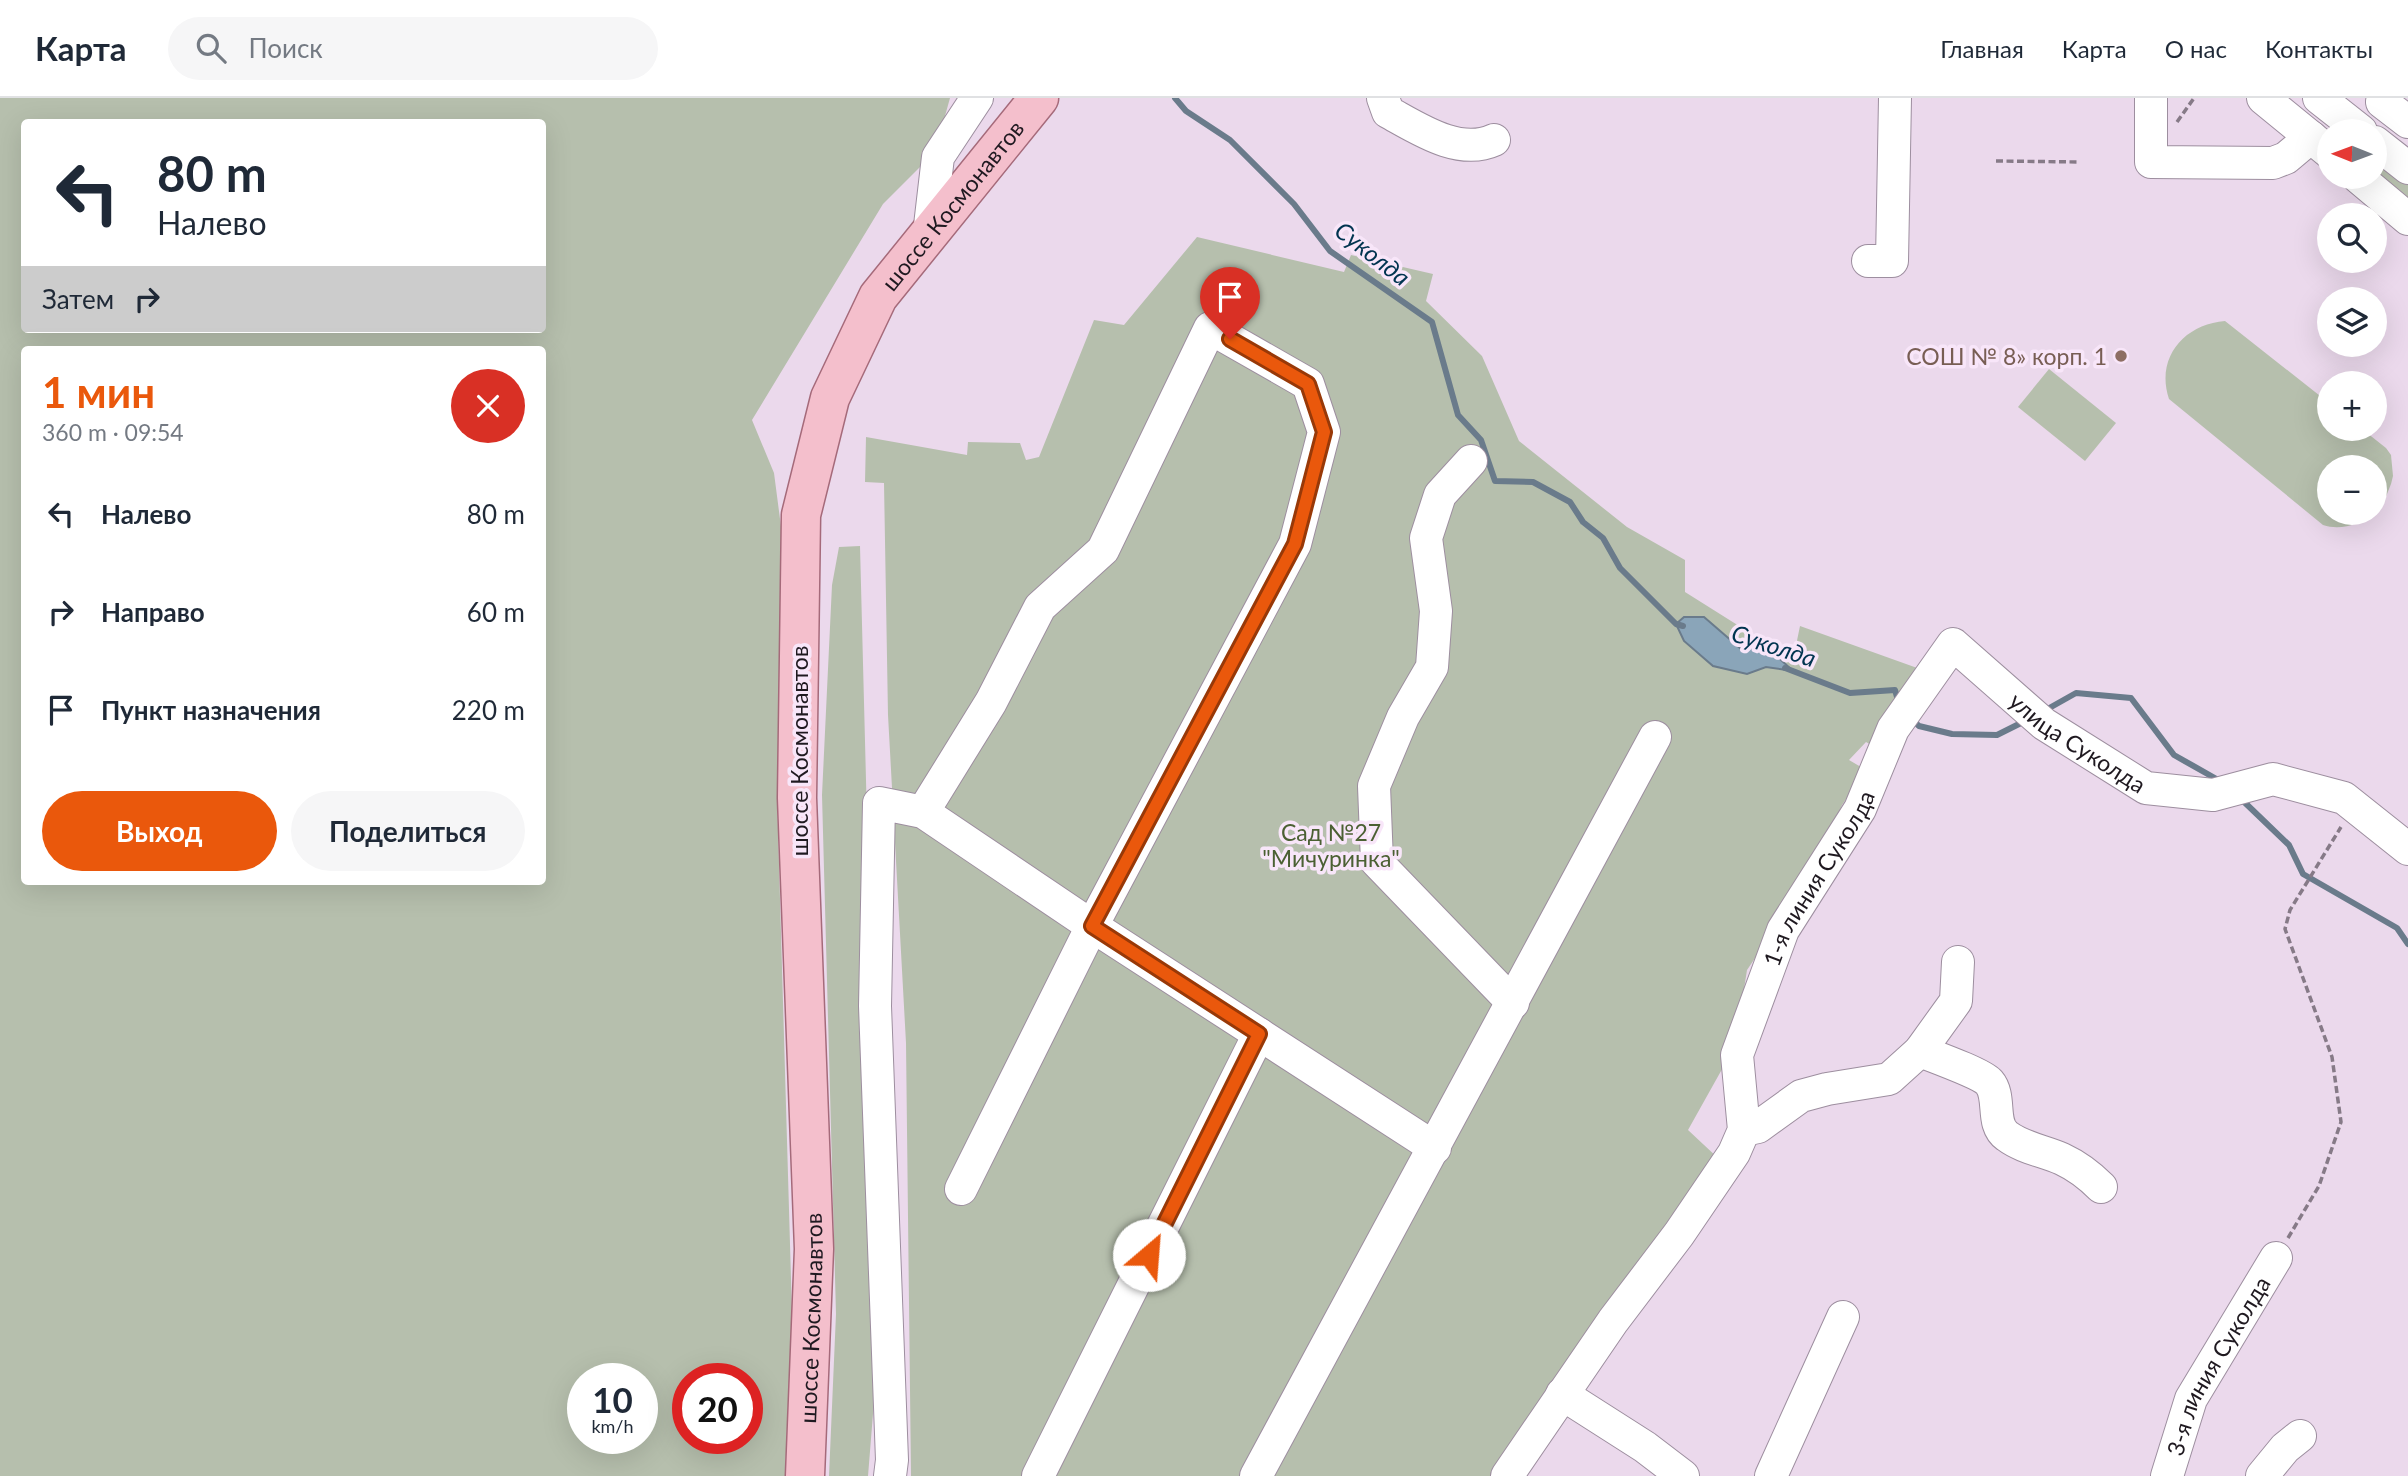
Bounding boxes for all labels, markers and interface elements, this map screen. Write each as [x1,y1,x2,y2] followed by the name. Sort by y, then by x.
[168,17,658,80] search box
[35,28,126,68] text: Карта
[192,29,230,67] icon: search
[248,32,323,64] text: Поиск
[1940,34,2024,63] text: Главная
[2062,34,2127,63] text: Карта
[2165,34,2227,63] text: О нас
[2265,34,2373,63] text: Контакты
[875,114,1029,296] street label: шоссе Космонавтов
[2317,119,2387,189] north arrow
[2317,119,2387,525] map controls
[157,144,267,202] text: 80 m
[42,147,133,238] icon: left
[157,203,267,242] text: Налево
[2317,203,2387,273] button: search
[1330,215,1416,291] water label: Суколда
[1200,267,1260,339] pin
[1211,278,1249,316] icon: arrive
[128,280,166,318] icon: right
[42,283,114,315] text: Затем
[2317,287,2387,357] button: layers
[1906,342,2107,370] place label: СОШ № 8» корп. 1
[2113,348,2129,364] marker: СОШ № 8» корп. 1
[42,367,155,417] text: 1 мин
[451,369,525,443] button: close
[2317,371,2387,441] button: +
[42,418,184,446] text: 360 m · 09:54
[2317,455,2387,525] button: −
[42,495,80,533] icon: left
[101,498,191,530] text: Налево
[467,498,525,530] text: 80 m
[42,593,80,631] icon: right
[101,596,205,628] text: Направо
[467,596,525,628] text: 60 m
[1728,618,1820,672] water label: Суколда
[785,646,813,856] street label: шоссе Космонавтов
[2004,686,2151,798] street label: улица Суколда
[42,691,80,729] icon: arrive
[101,694,321,726] text: Пункт назначения
[452,694,525,726] text: 220 m
[1757,786,1880,970] street label: 1-я линия Суколда
[42,791,277,871] button: Выход
[291,791,525,871] button: Поделиться
[1262,818,1400,872] park label: Сад №27 "Мичуринка"
[793,1212,828,1424] street label: шоссе Космонавтов
[1112,1218,1186,1292] position arrow
[2160,1271,2276,1459] street label: 3-я линия Суколда
[672,1363,763,1454] speed limit sign: 20
[592,1378,633,1420] text: 10
[591,1415,634,1437] text: km/h

